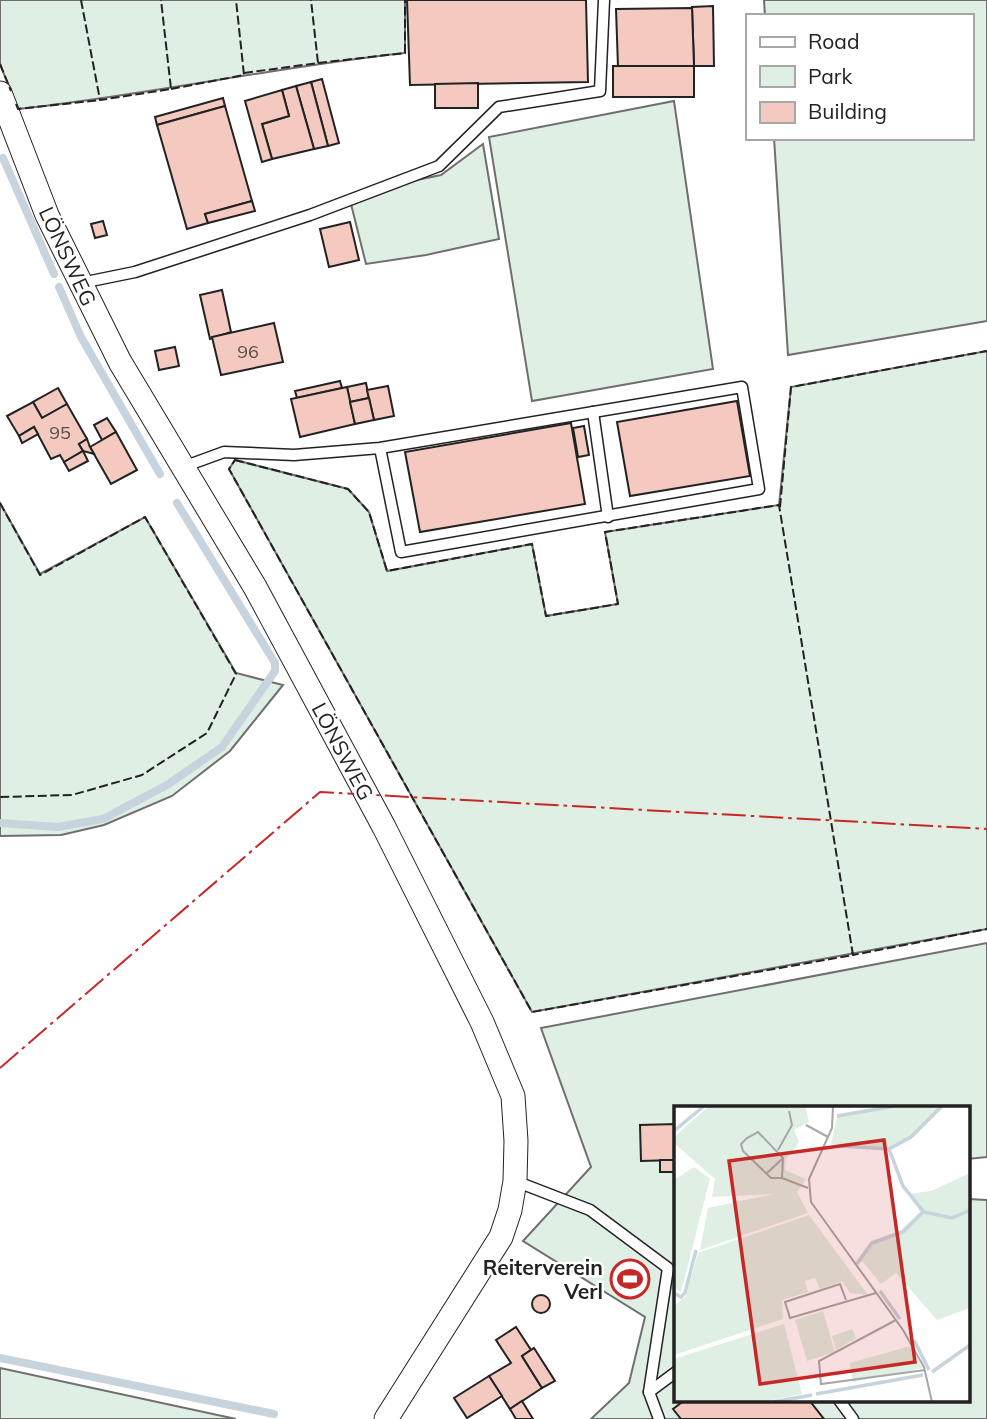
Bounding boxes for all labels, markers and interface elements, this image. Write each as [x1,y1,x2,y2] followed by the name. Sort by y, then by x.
[746,14,973,140] legend
[808,28,859,54] text: Road
[808,63,852,89] text: Park
[808,98,887,124] text: Building
[34,202,102,310] street label: LÖNSWEG
[237,340,259,363] house number: 96
[49,421,71,444] house number: 95
[307,698,379,804] street label: LÖNSWEG
[674,1106,970,1402] inset map
[483,1254,603,1304] place label: Reiterverein Verl
[609,1258,651,1300] sports icon: Reiterverein Verl

